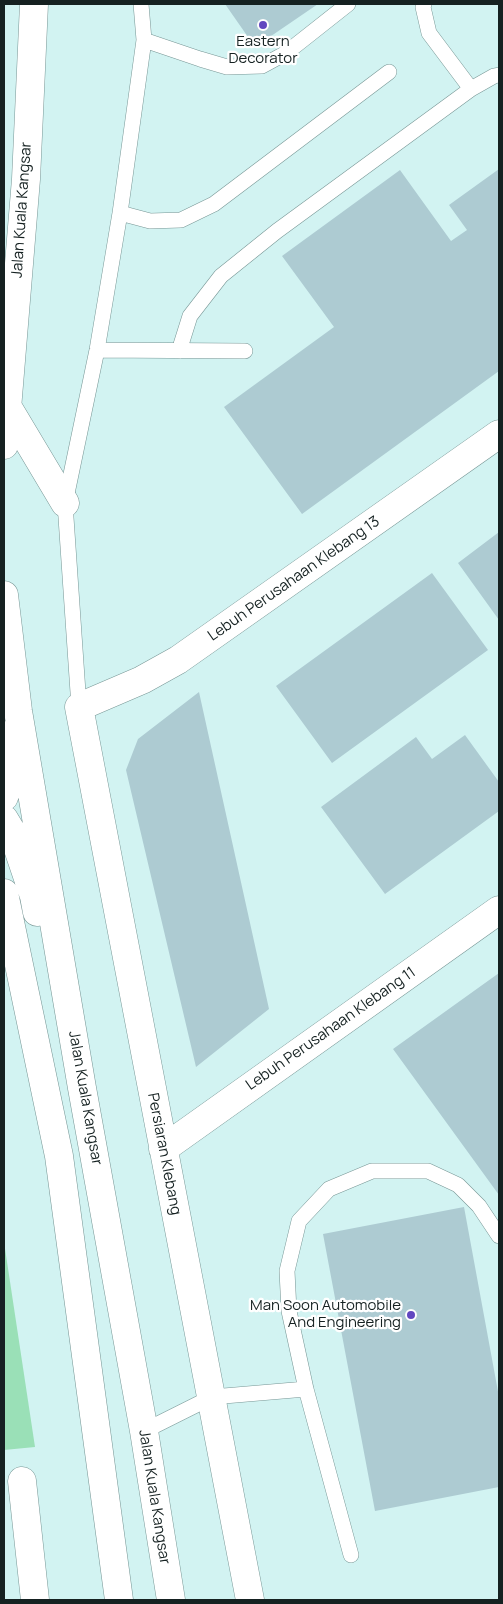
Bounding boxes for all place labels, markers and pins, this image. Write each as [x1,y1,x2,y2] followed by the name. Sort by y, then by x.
[257,19,269,31] marker: Eastern Decorator
[228,33,298,68] place label: Eastern Decorator
[250,1297,401,1332] place label: Man Soon Automobile And Engineering
[405,1309,417,1321] marker: Man Soon Automobile And Engineering

